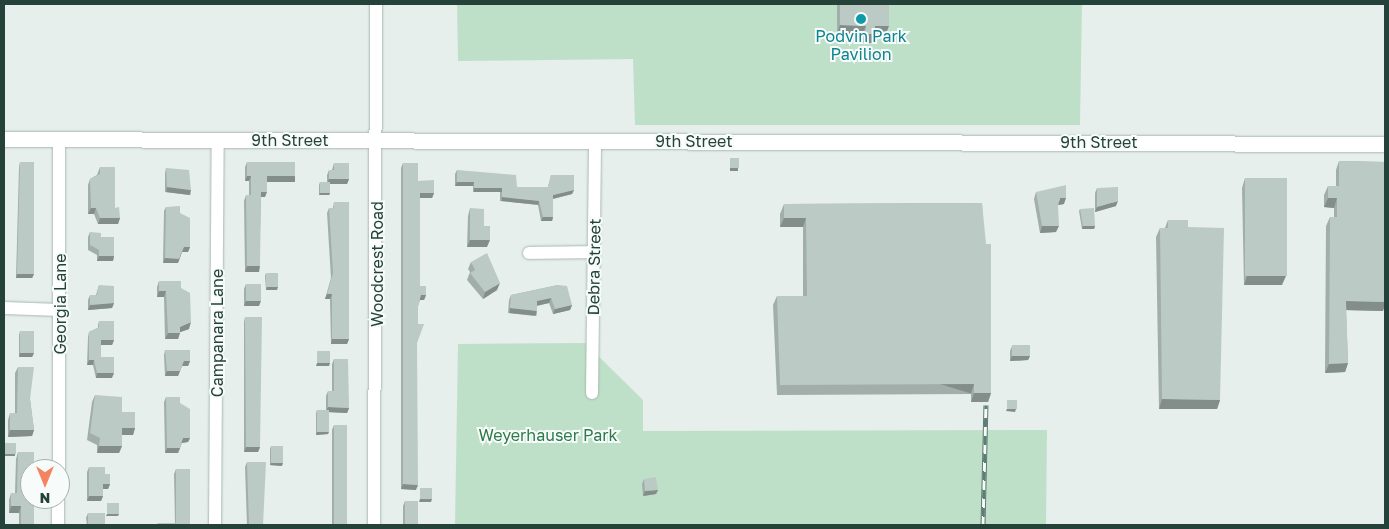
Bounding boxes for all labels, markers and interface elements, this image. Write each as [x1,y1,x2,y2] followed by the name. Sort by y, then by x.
[855,13,867,25] marker: Podvin Park Pavilion
[815,26,907,64] place label: Podvin Park Pavilion
[251,130,329,150] street label: 9th Street
[655,131,733,151] street label: 9th Street
[1060,132,1138,152] street label: 9th Street
[367,201,387,327] street label: Woodcrest Road
[584,218,604,316] street label: Debra Street
[50,254,70,354] street label: Georgia Lane
[207,269,227,397] street label: Campanara Lane
[478,425,618,445] park label: Weyerhauser Park
[20,459,70,509] north arrow
[40,490,50,507] text: N

